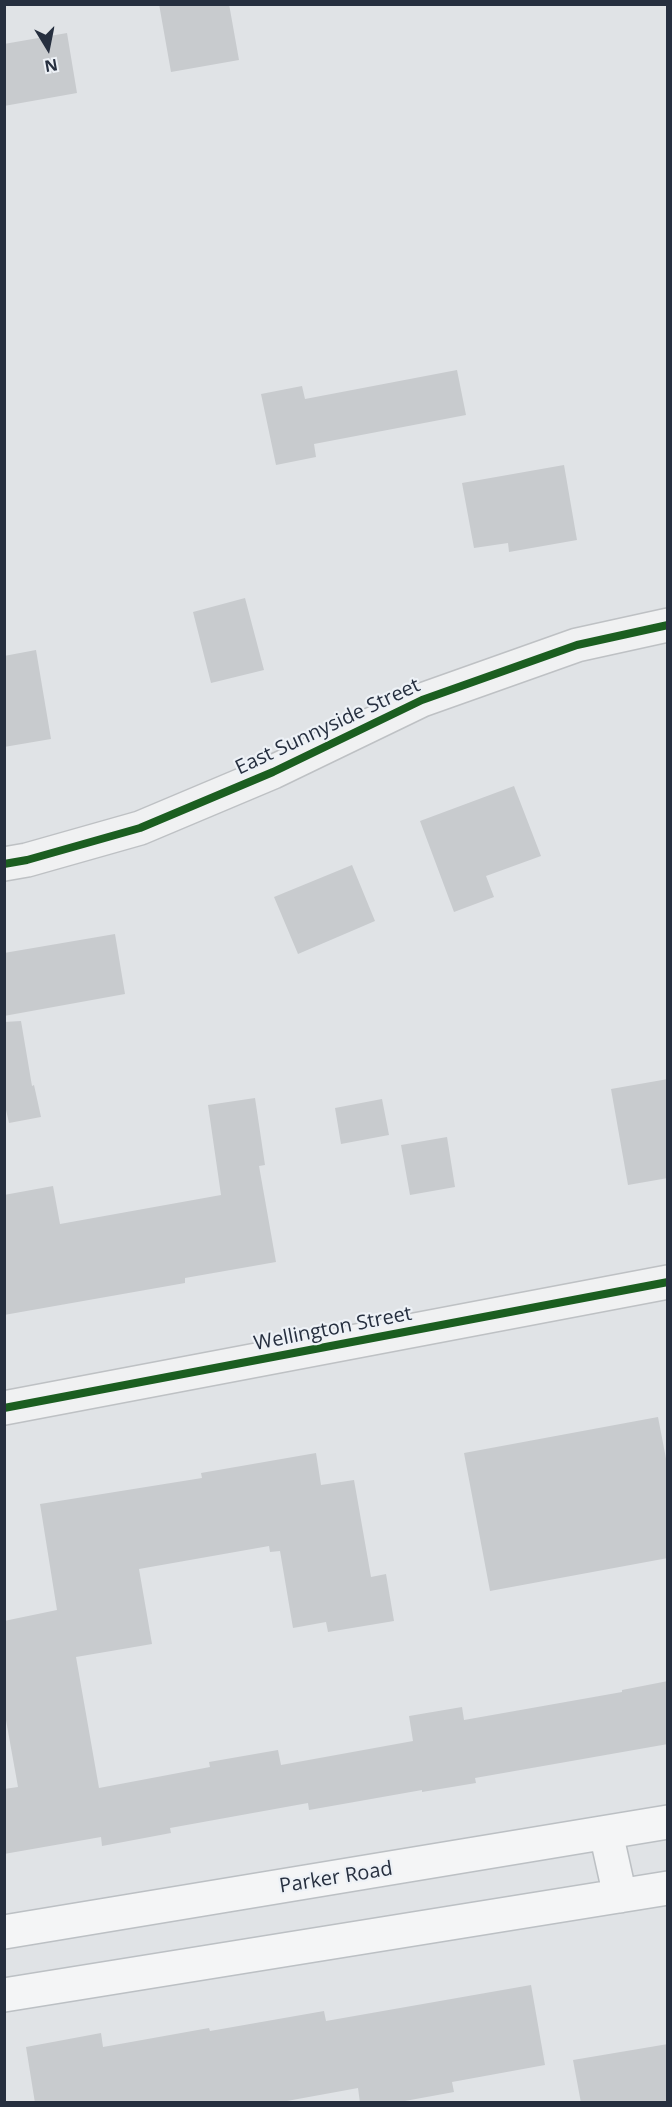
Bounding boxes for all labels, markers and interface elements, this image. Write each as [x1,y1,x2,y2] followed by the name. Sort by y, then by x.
[18,18,78,78] north arrow
[43,54,59,78] text: N
[232,674,424,780] street label: East Sunnyside Street
[252,1302,414,1356] street label: Wellington Street
[278,1857,394,1899] street label: Parker Road

